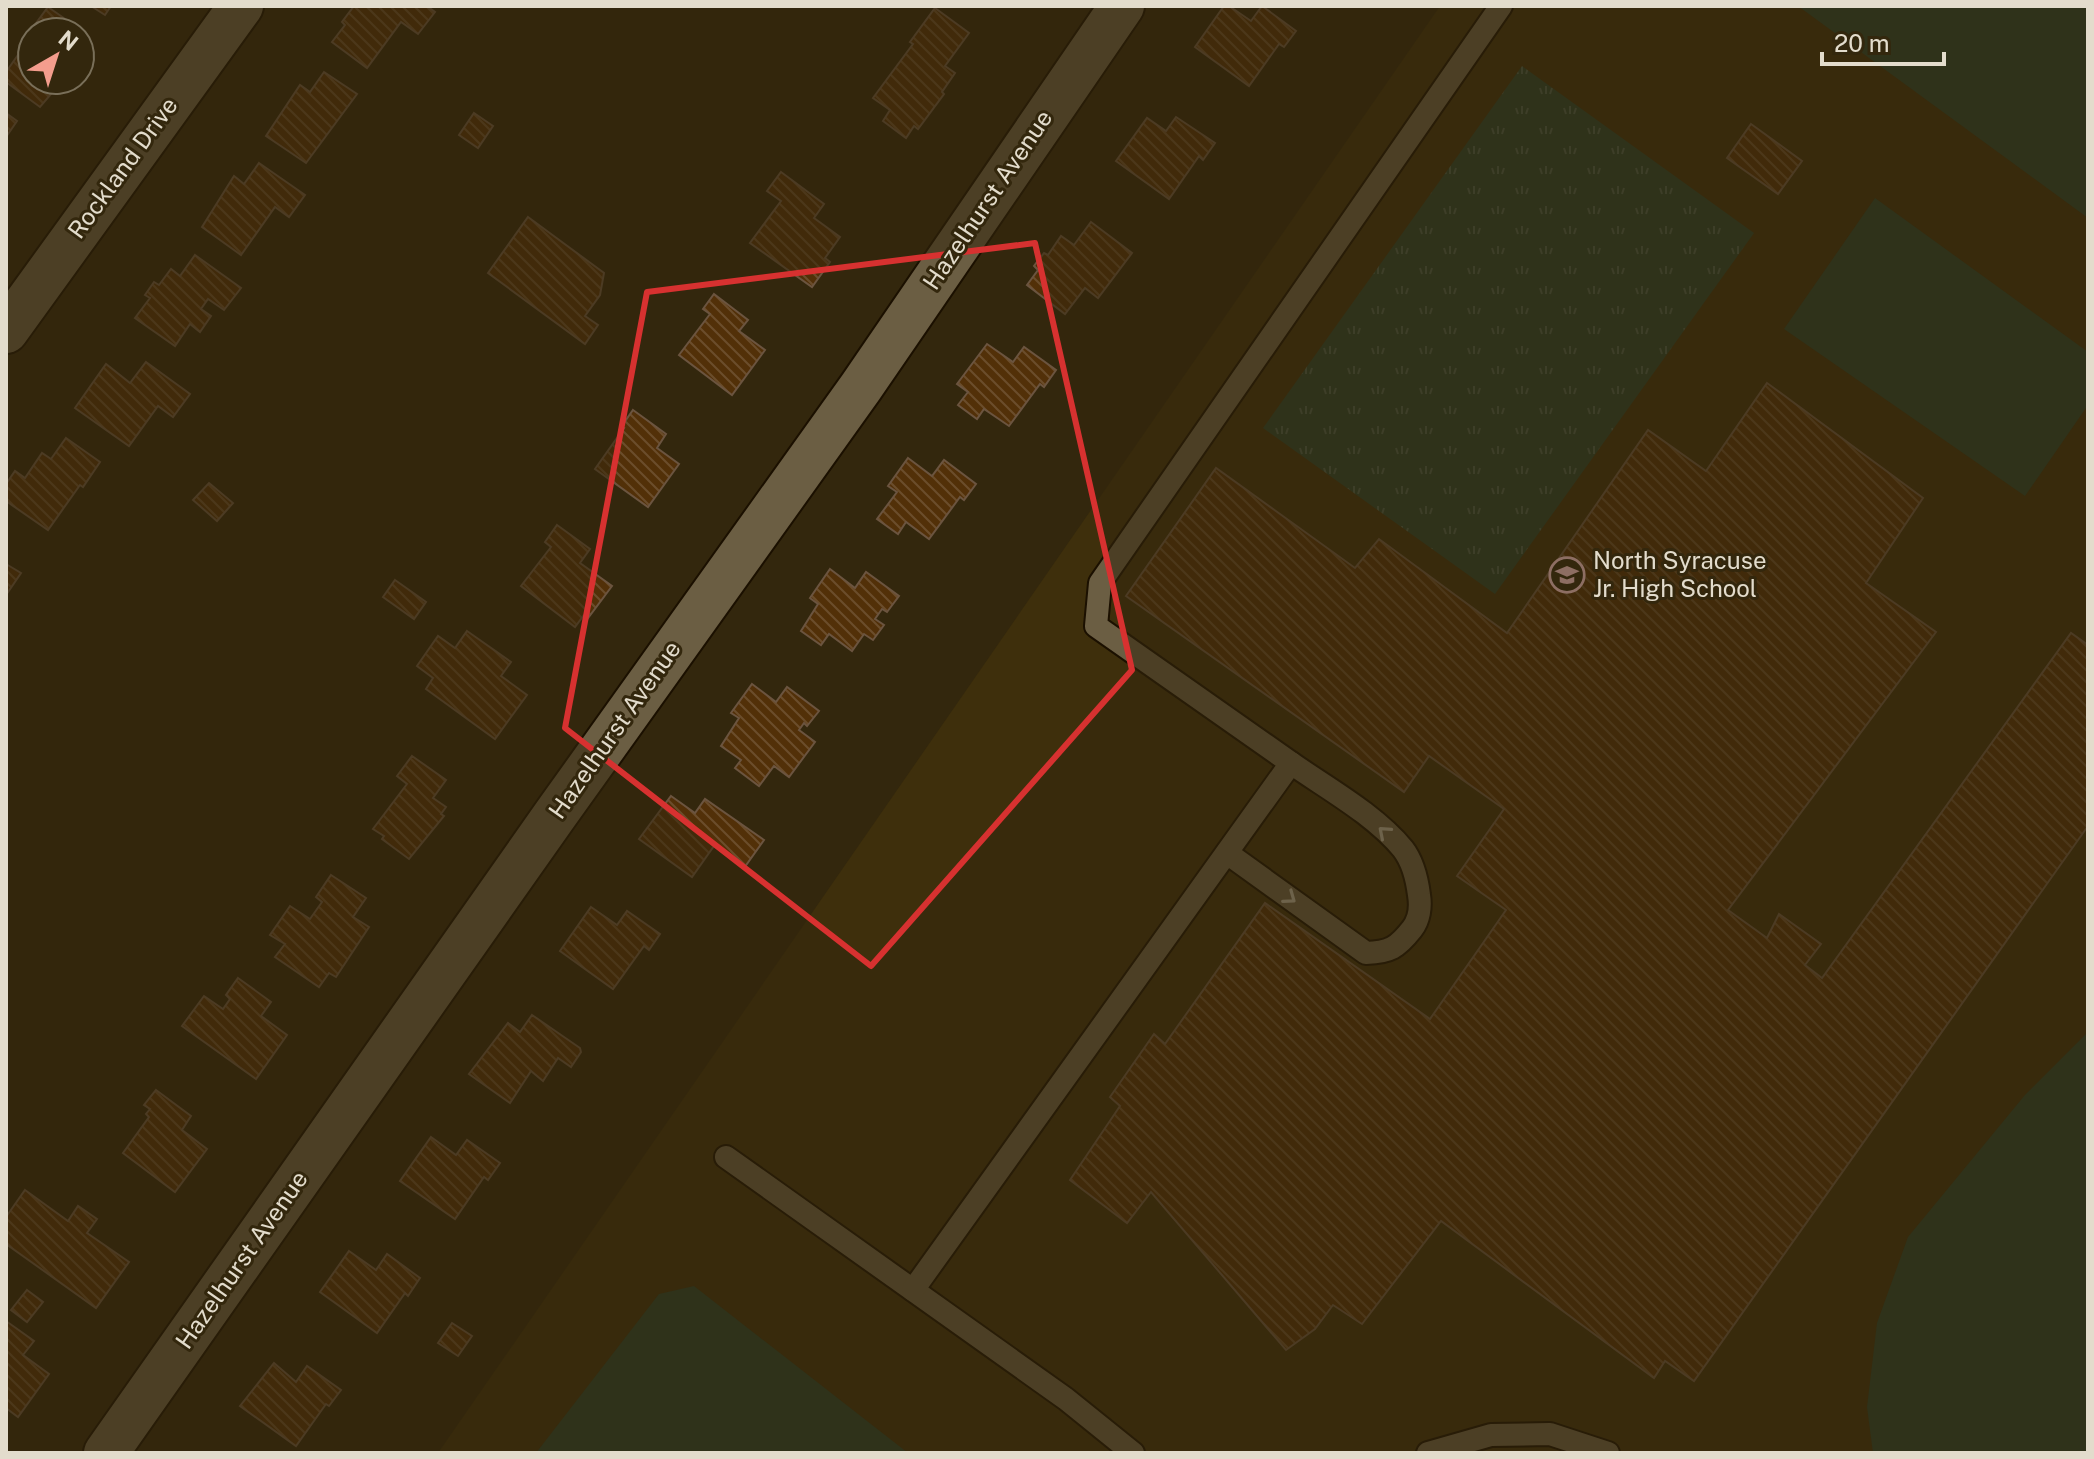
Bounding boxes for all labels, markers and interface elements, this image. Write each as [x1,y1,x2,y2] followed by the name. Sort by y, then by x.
[16,16,96,96] north arrow
[1822,16,1944,66] scale bar
[54,25,83,56] text: N
[1834,29,1890,57] text: 20 m
[62,91,183,243] street label: Rockland Drive
[917,104,1058,294] street label: Hazelhurst Avenue
[1593,546,1767,602] place label: North Syracuse Jr. High School
[1548,556,1586,594] school or university icon: North Syracuse Jr. High School
[542,635,686,824] street label: Hazelhurst Avenue
[1379,827,1394,842] one-way arrow
[1282,889,1296,903] one-way arrow
[169,1165,313,1354] street label: Hazelhurst Avenue

